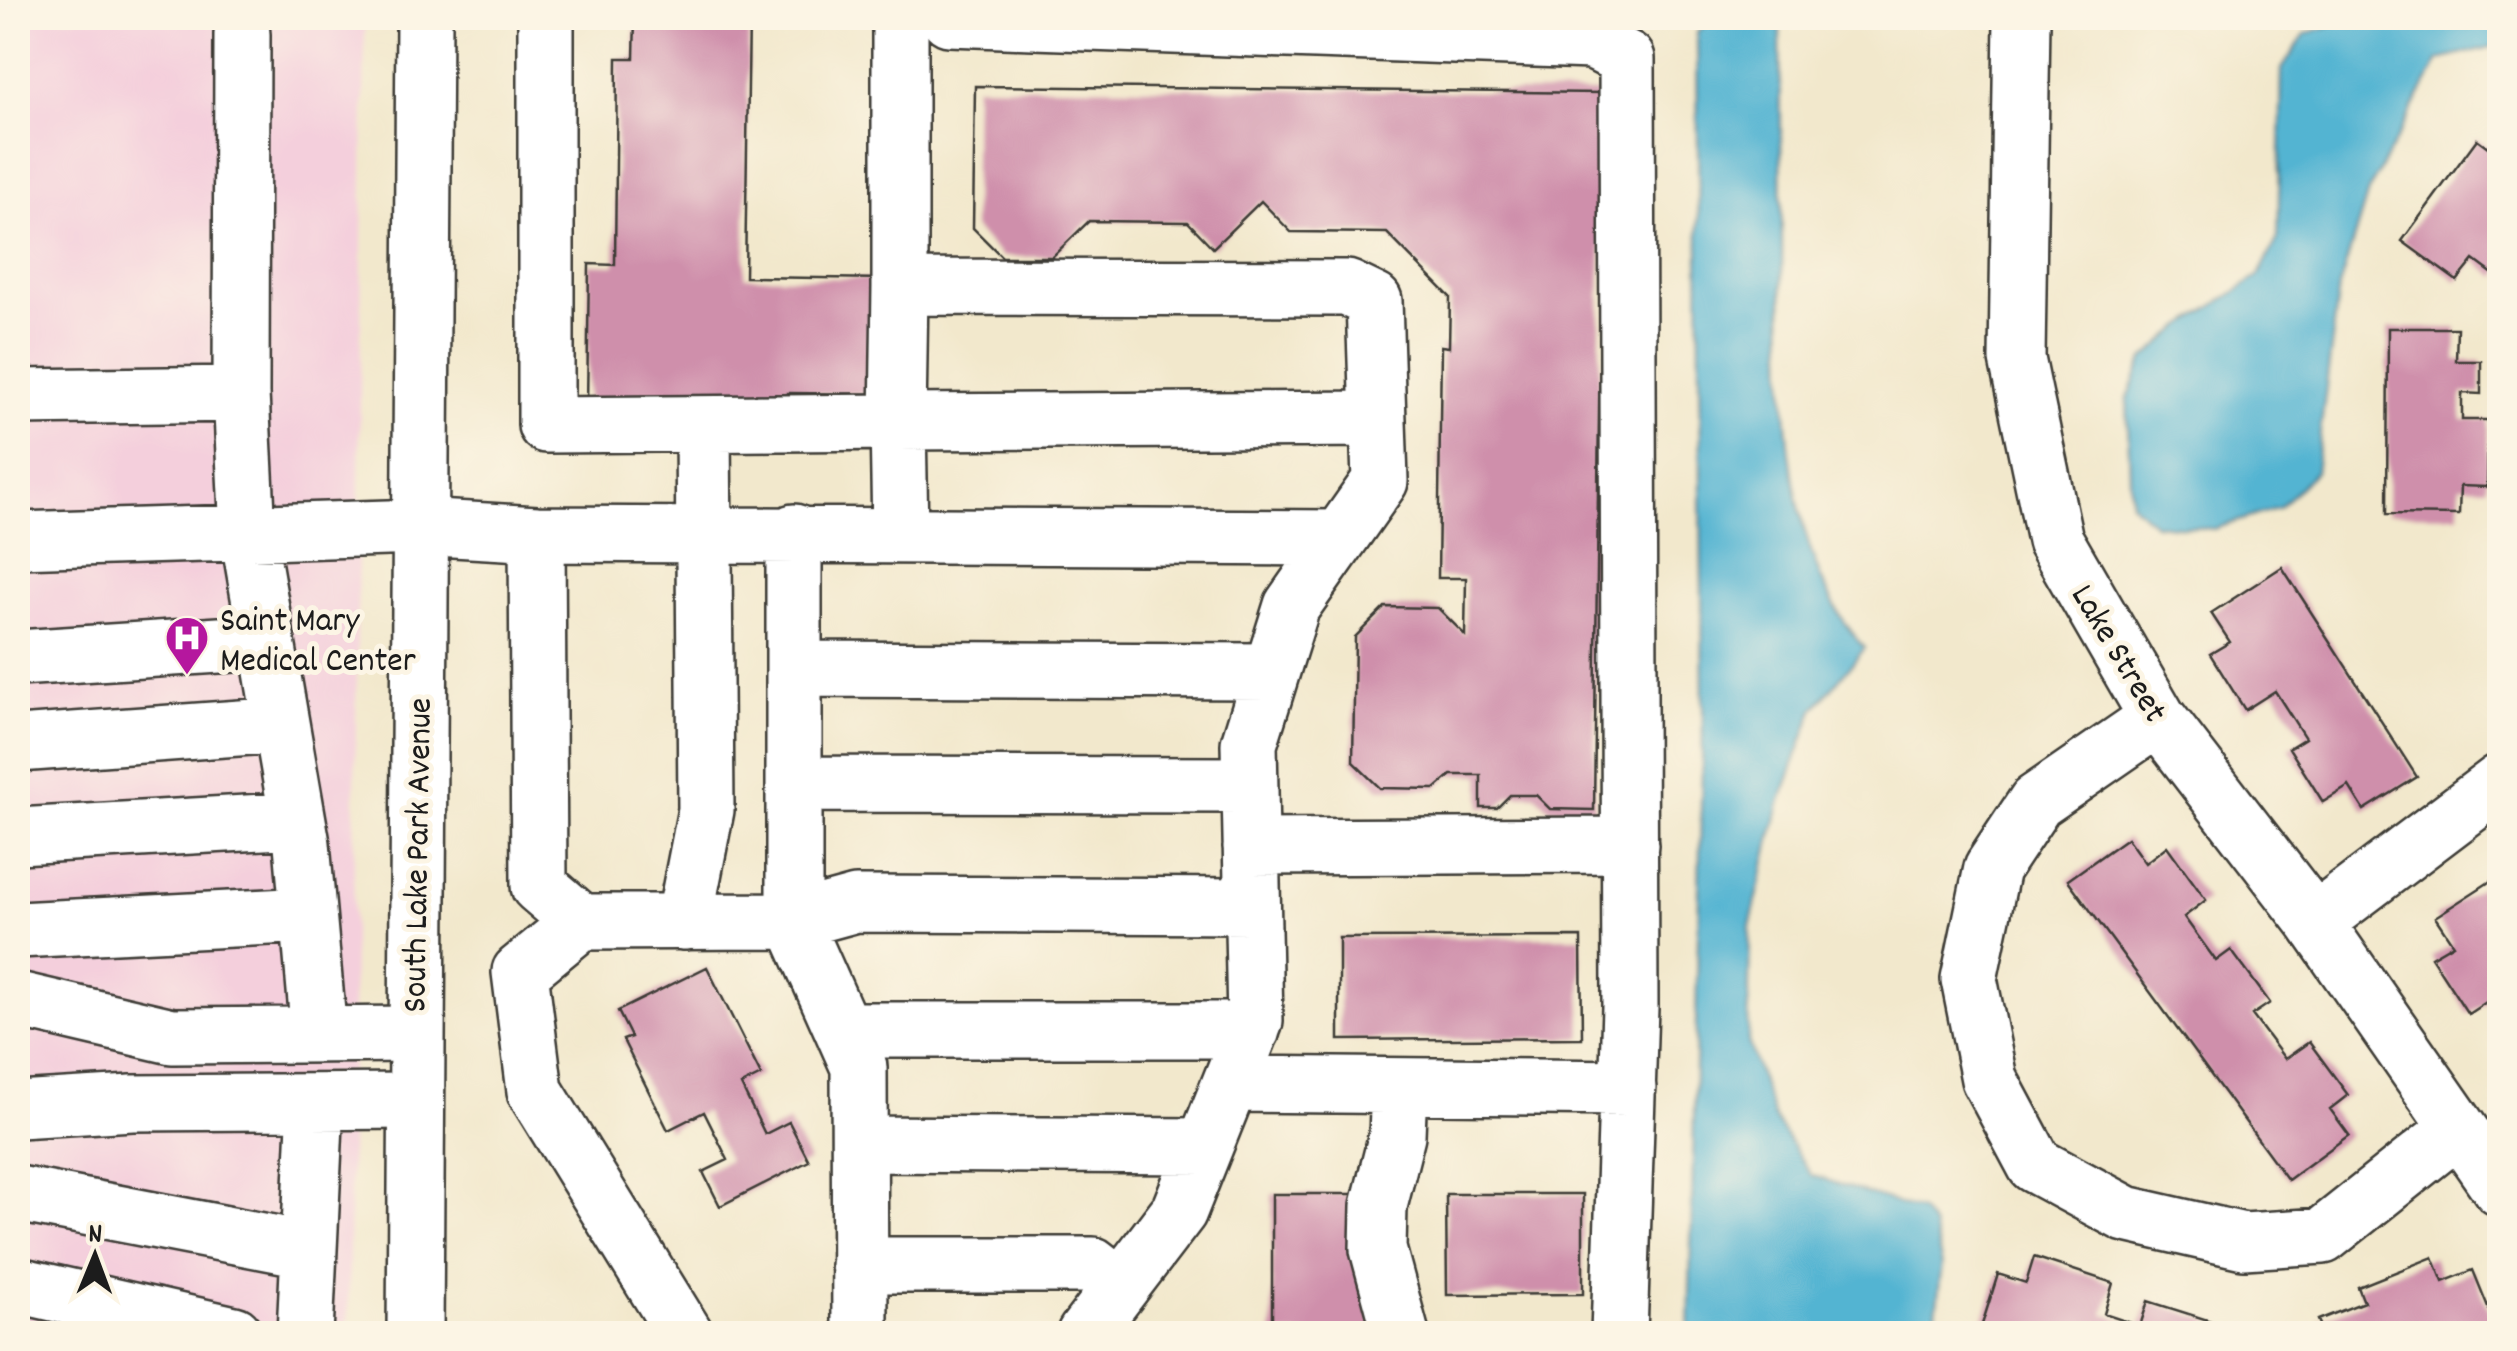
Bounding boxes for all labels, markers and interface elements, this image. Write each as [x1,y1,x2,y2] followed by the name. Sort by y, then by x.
[2056,576,2178,733] street label: Lake Street
[220,598,416,688] place label: Saint Mary Medical Center
[164,615,210,676] hospital icon: Saint Mary Medical Center
[392,697,448,1013] street label: South Lake Park Avenue
[45,1206,145,1306] north arrow
[88,1216,103,1256] text: N

